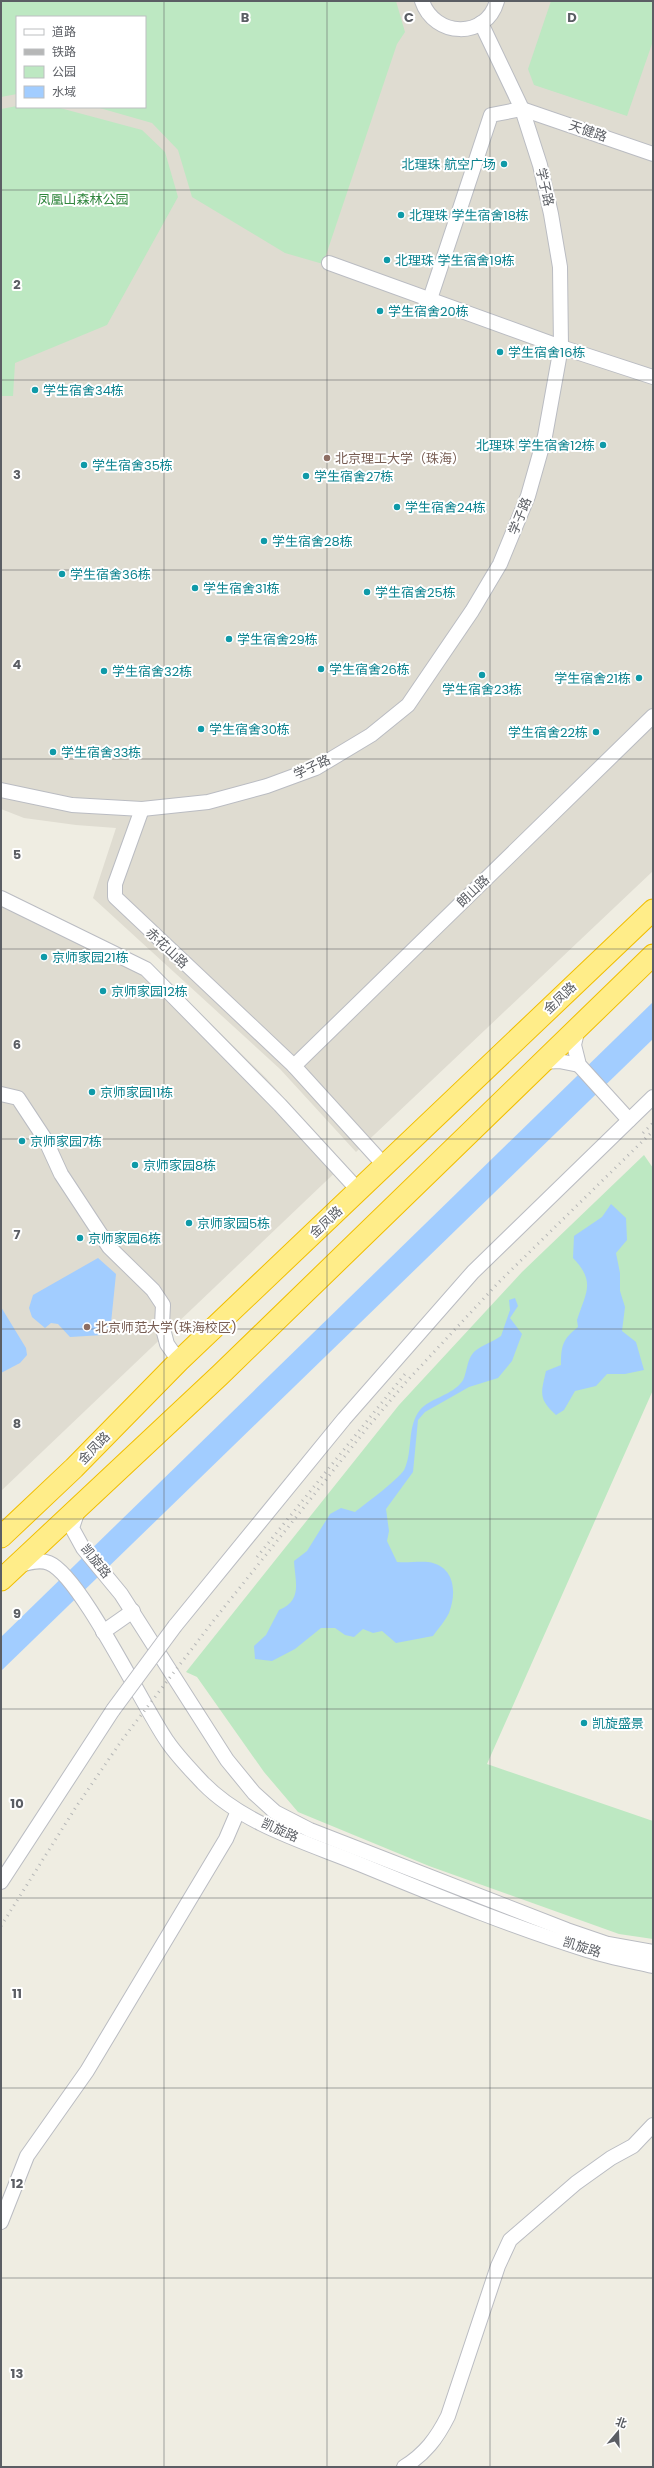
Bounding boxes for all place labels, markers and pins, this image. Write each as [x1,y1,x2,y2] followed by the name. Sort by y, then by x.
[402,155,496,174] place label: 北理珠 航空广场
[499,159,509,169] marker: 北理珠 航空广场
[409,206,529,225] place label: 北理珠 学生宿舍18栋
[396,210,406,220] marker: 北理珠 学生宿舍18栋
[395,251,515,270] place label: 北理珠 学生宿舍19栋
[382,255,392,265] marker: 北理珠 学生宿舍19栋
[388,302,469,321] place label: 学生宿舍20栋
[375,306,385,316] marker: 学生宿舍20栋
[508,343,585,362] place label: 学生宿舍16栋
[495,347,505,357] marker: 学生宿舍16栋
[43,381,124,400] place label: 学生宿舍34栋
[30,385,40,395] marker: 学生宿舍34栋
[476,436,595,455] place label: 北理珠 学生宿舍12栋
[598,440,608,450] marker: 北理珠 学生宿舍12栋
[335,449,465,468] place label: 北京理工大学（珠海）
[322,453,332,463] marker: 北京理工大学（珠海）
[92,456,173,475] place label: 学生宿舍35栋
[79,460,89,470] marker: 学生宿舍35栋
[314,467,394,486] place label: 学生宿舍27栋
[301,471,311,481] marker: 学生宿舍27栋
[405,498,486,517] place label: 学生宿舍24栋
[392,502,402,512] marker: 学生宿舍24栋
[272,532,353,551] place label: 学生宿舍28栋
[259,536,269,546] marker: 学生宿舍28栋
[70,565,151,584] place label: 学生宿舍36栋
[57,569,67,579] marker: 学生宿舍36栋
[203,579,280,598] place label: 学生宿舍31栋
[190,583,200,593] marker: 学生宿舍31栋
[375,583,456,602] place label: 学生宿舍25栋
[362,587,372,597] marker: 学生宿舍25栋
[237,630,318,649] place label: 学生宿舍29栋
[224,634,234,644] marker: 学生宿舍29栋
[329,660,410,679] place label: 学生宿舍26栋
[112,662,192,681] place label: 学生宿舍32栋
[316,664,326,674] marker: 学生宿舍26栋
[99,666,109,676] marker: 学生宿舍32栋
[554,669,631,688] place label: 学生宿舍21栋
[477,670,487,680] marker: 学生宿舍23栋
[634,673,644,683] marker: 学生宿舍21栋
[442,680,522,699] place label: 学生宿舍23栋
[209,720,290,739] place label: 学生宿舍30栋
[508,723,588,742] place label: 学生宿舍22栋
[196,724,206,734] marker: 学生宿舍30栋
[591,727,601,737] marker: 学生宿舍22栋
[61,743,141,762] place label: 学生宿舍33栋
[48,747,58,757] marker: 学生宿舍33栋
[52,948,129,967] place label: 京师家园21栋
[39,952,49,962] marker: 京师家园21栋
[111,982,188,1001] place label: 京师家园12栋
[98,986,108,996] marker: 京师家园12栋
[100,1083,173,1102] place label: 京师家园11栋
[87,1087,97,1097] marker: 京师家园11栋
[30,1132,102,1151] place label: 京师家园7栋
[17,1136,27,1146] marker: 京师家园7栋
[143,1156,216,1175] place label: 京师家园8栋
[130,1160,140,1170] marker: 京师家园8栋
[197,1214,270,1233] place label: 京师家园5栋
[184,1218,194,1228] marker: 京师家园5栋
[88,1229,161,1248] place label: 京师家园6栋
[75,1233,85,1243] marker: 京师家园6栋
[95,1318,237,1337] place label: 北京师范大学(珠海校区)
[82,1322,92,1332] marker: 北京师范大学(珠海校区)
[592,1714,644,1733] place label: 凯旋盛景
[579,1718,589,1728] marker: 凯旋盛景

